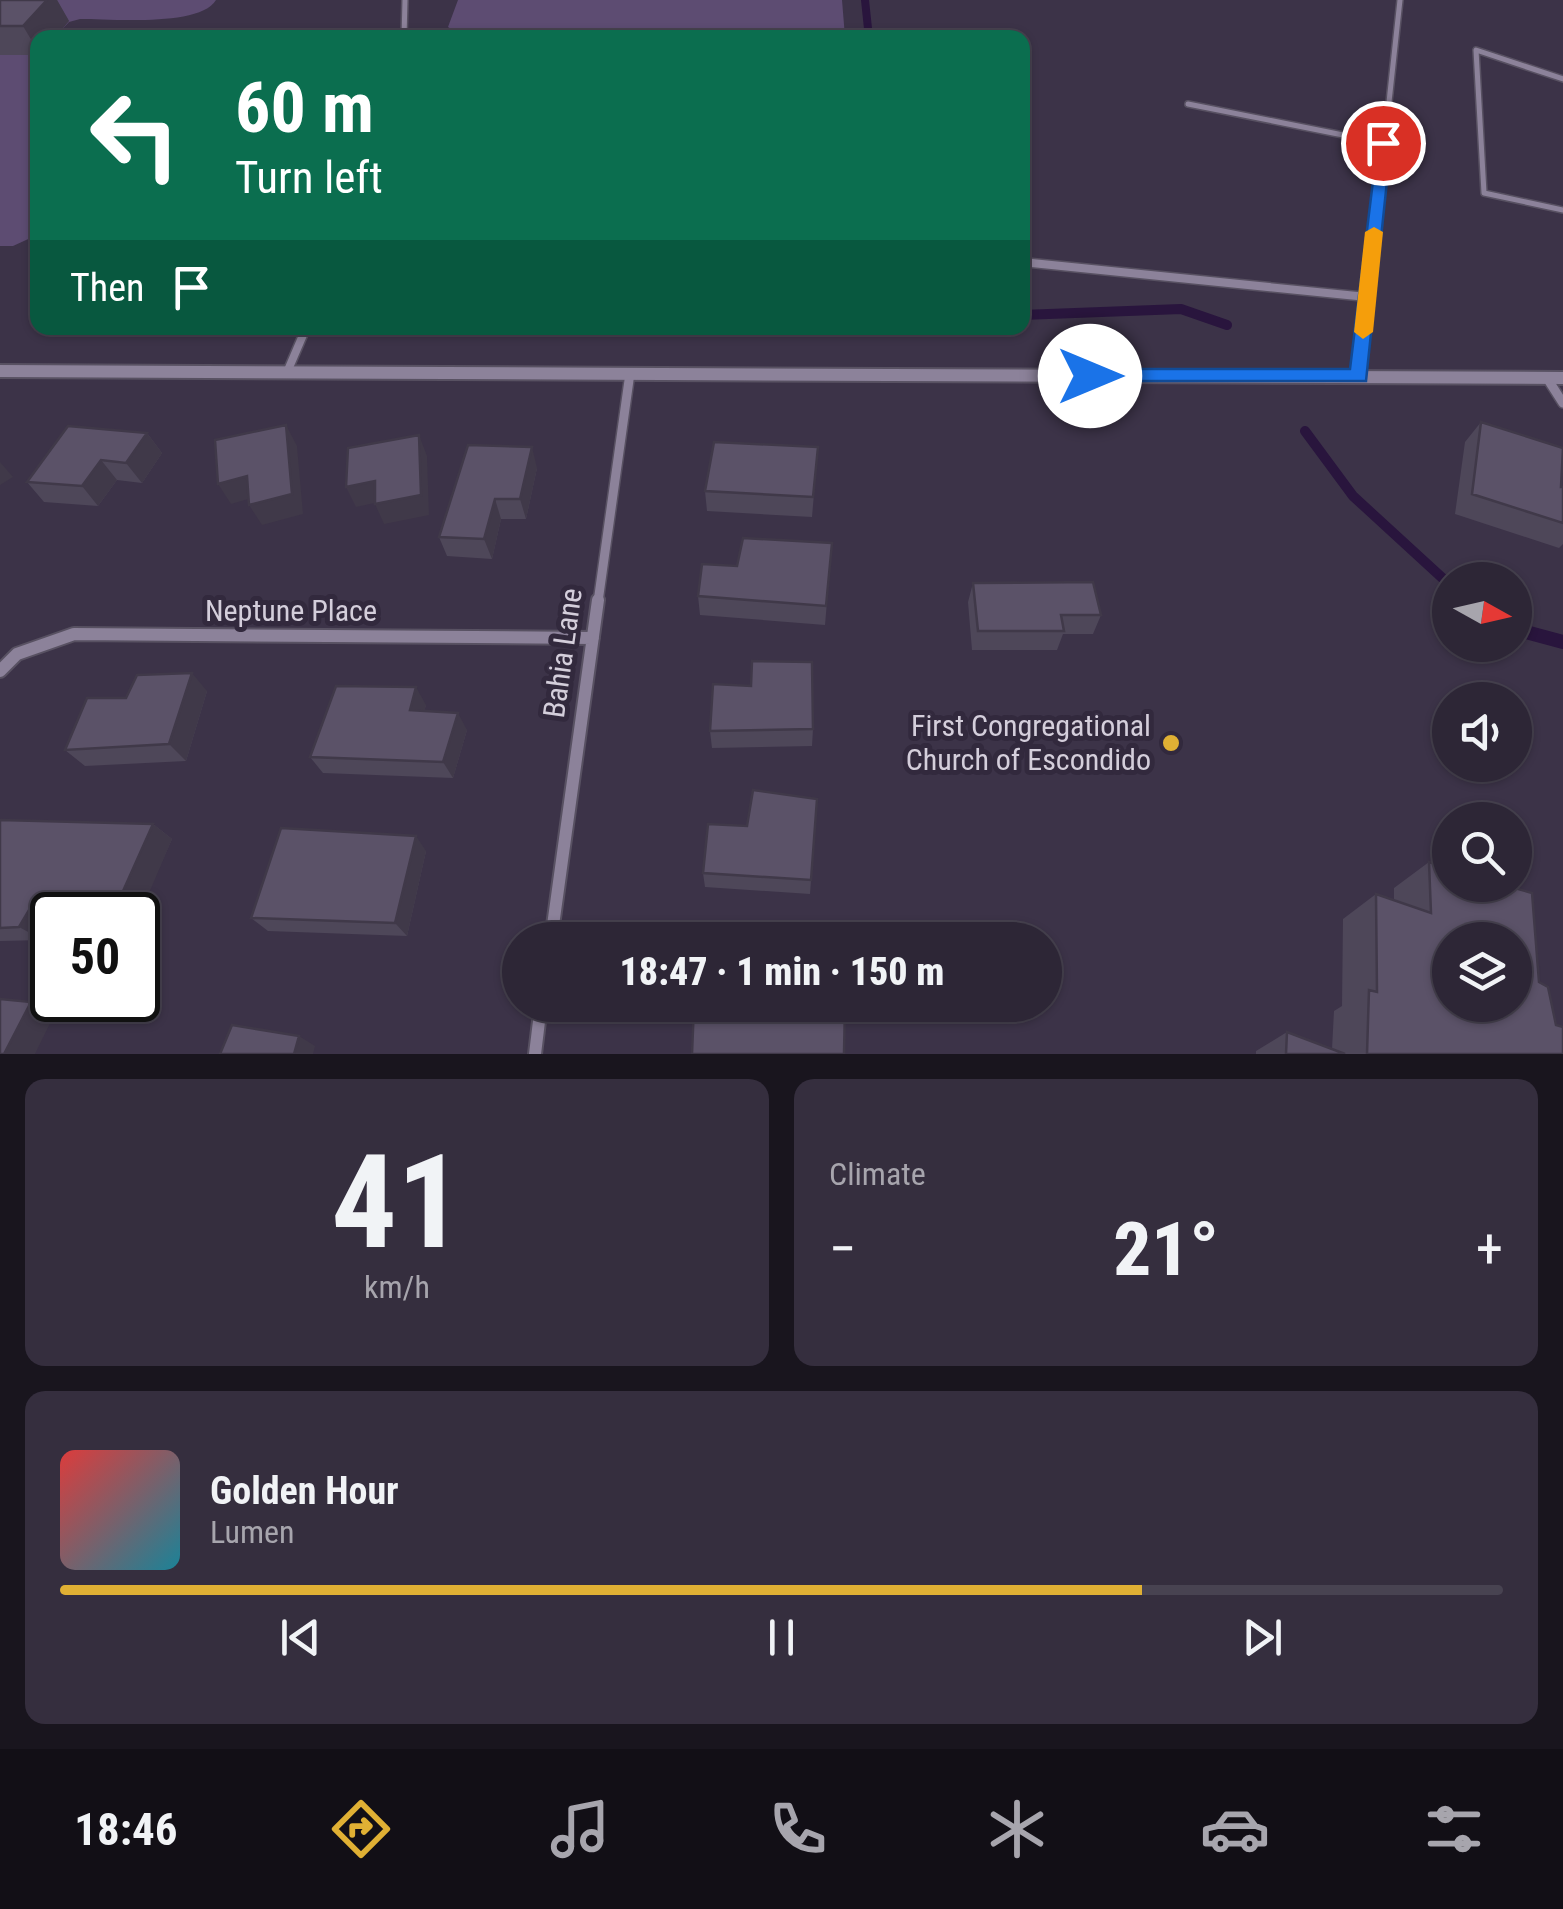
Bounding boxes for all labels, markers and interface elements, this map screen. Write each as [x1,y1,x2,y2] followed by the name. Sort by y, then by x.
[235,67,374,149] text: 60 m
[70,70,200,200] icon: left
[1341,101,1426,186] pin
[1356,116,1411,171] icon: arrive
[235,151,383,204] text: Turn left
[164,260,219,315] icon: arrive
[70,266,144,310] text: Then
[1038,324,1142,428] position arrow
[1432,562,1532,662] north arrow
[1432,562,1532,1022] map controls
[536,586,589,720] street label: Bahia Lane
[205,593,377,628] street label: Neptune Place
[1432,682,1532,782] button: sound
[906,708,1151,777] place label: First Congregational Church of Escondido
[1160,732,1182,754] marker: First Congregational Church of Escondido
[1432,802,1532,902] button: search
[30,892,160,1022] speed limit sign: 50
[1432,922,1532,1022] button: layers
[620,950,944,994] text: 18:47 · 1 min · 150 m
[331,1126,463,1279] text: 41
[829,1155,926,1193] text: Climate
[1113,1205,1219,1293] text: 21°
[829,1217,857,1281] text: −
[1476,1217,1503,1281] text: +
[364,1268,430,1306] text: km/h
[210,1469,399,1513] text: Golden Hour
[210,1513,295,1551] text: Lumen
[273,1610,328,1665] icon: previous
[754,1610,809,1665] icon: pause
[1235,1610,1290,1665] icon: next
[326,1794,396,1864] icon: directions
[545,1794,615,1864] icon: music
[763,1794,833,1864] icon: phone
[982,1794,1052,1864] icon: climate
[1200,1794,1270,1864] icon: car
[1419,1794,1489,1864] icon: filters
[74,1803,178,1856] text: 18:46

